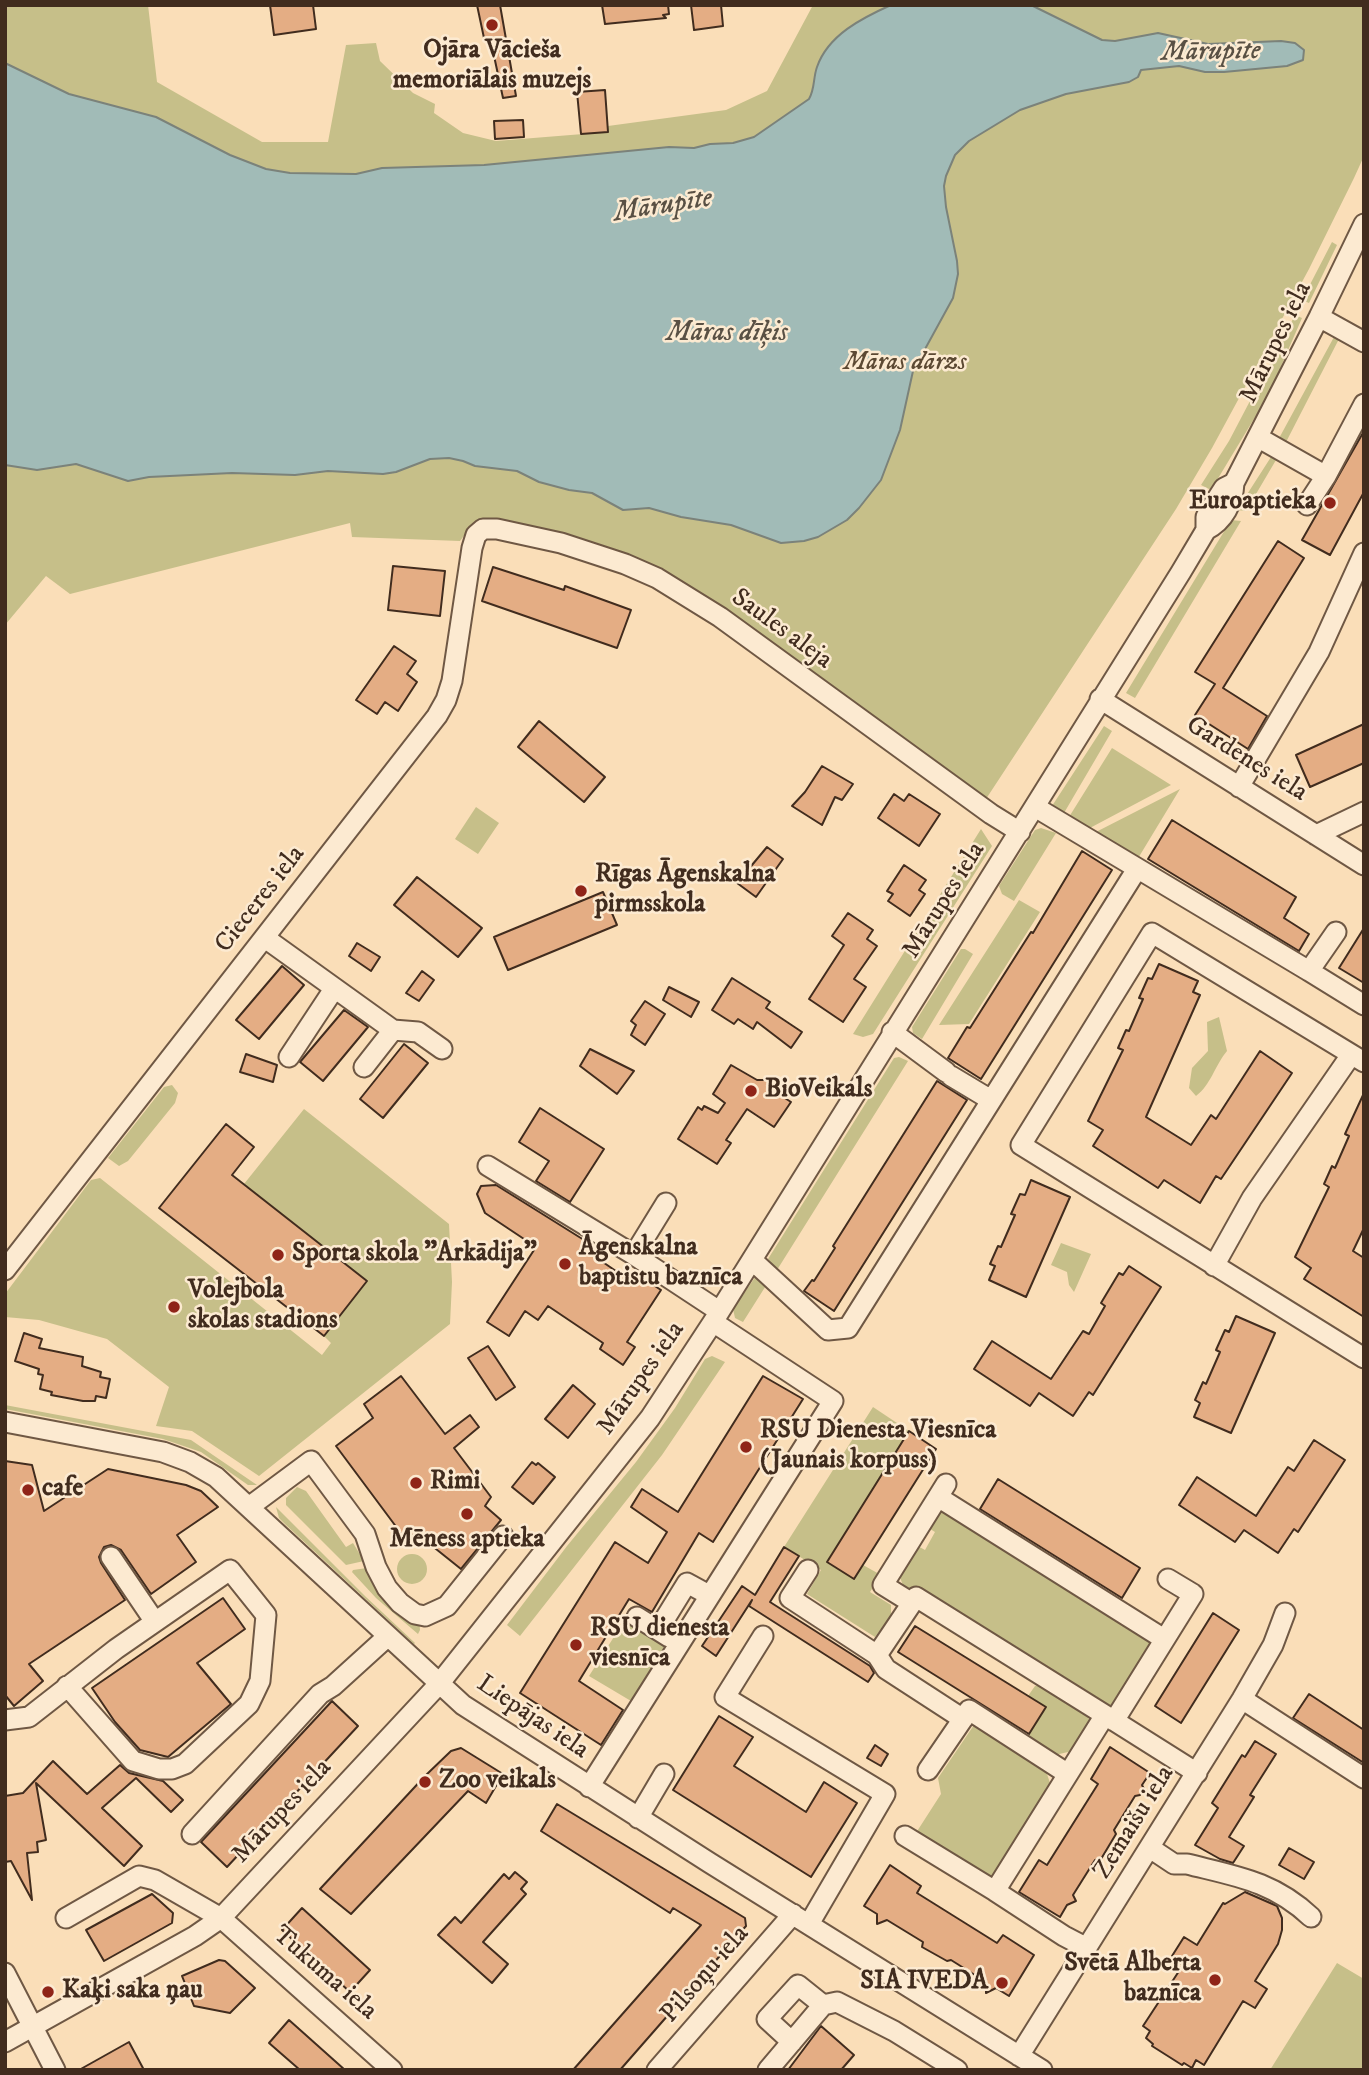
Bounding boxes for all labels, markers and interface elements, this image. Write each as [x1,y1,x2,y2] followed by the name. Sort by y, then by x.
[484,17,500,33] marker: Ojāra Vācieša memoriālais muzejs
[1161,35,1261,71] water label: Mārupīte
[393,36,591,98] place label: Ojāra Vācieša memoriālais muzejs
[611,183,715,231] water label: Mārupīte
[1234,277,1320,409] street label: Mārupes iela
[666,317,788,351] water label: Māras dīķis
[844,348,966,380] park label: Māras dārzs
[1189,487,1316,519] place label: Euroaptieka
[1322,495,1338,511] marker: Euroaptieka
[725,583,837,677] street label: Saules aleja
[1179,710,1313,810] street label: Gardenes iela
[897,837,993,965] street label: Mārupes iela
[209,840,313,960] street label: Cieceres iela
[595,860,776,922] place label: Rīgas Āgenskalna pirmsskola
[573,883,589,899] marker: Rīgas Āgenskalna pirmsskola
[765,1075,872,1107] place label: BioVeikals
[743,1083,759,1099] marker: BioVeikals
[579,1233,742,1294] place label: Āgenskalna baptistu baznīca
[292,1239,537,1271] place label: Sporta skola "Arkādija"
[270,1247,286,1263] marker: Sporta skola "Arkādija"
[557,1256,573,1272] marker: Āgenskalna baptistu baznīca
[188,1276,338,1338] place label: Volejbola skolas stadions
[166,1299,182,1315] marker: Volejbola skolas stadions
[592,1316,692,1442] street label: Mārupes iela
[760,1416,996,1478] place label: RSU Dienesta Viesnīca (Jaunais korpuss)
[738,1439,754,1455] marker: RSU Dienesta Viesnīca (Jaunais korpuss)
[430,1467,480,1499] place label: Rimi
[42,1474,83,1506] place label: cafe
[408,1475,424,1491] marker: Rimi
[20,1482,36,1498] marker: cafe
[459,1506,475,1522] marker: Mēness aptieka
[389,1525,545,1557] place label: Mēness aptieka
[590,1614,729,1676] place label: RSU dienesta viesnīca
[568,1637,584,1653] marker: RSU dienesta viesnīca
[470,1669,594,1767] street label: Liepājas iela
[227,1753,339,1871] street label: Mārupes iela
[1088,1761,1182,1885] street label: Zemaišu iela
[439,1766,556,1798] place label: Zoo veikals
[417,1774,433,1790] marker: Zoo veikals
[265,1920,383,2028] street label: Tukuma iela
[655,1920,757,2030] street label: Pilsoņu iela
[1064,1949,1201,2010] place label: Svētā Alberta baznīca
[860,1967,988,1999] place label: SIA IVEDA
[1207,1972,1223,1988] marker: Svētā Alberta baznīca
[994,1975,1010,1991] marker: SIA IVEDA
[62,1976,203,2008] place label: Kaķi saka ņau
[40,1984,56,2000] marker: Kaķi saka ņau

